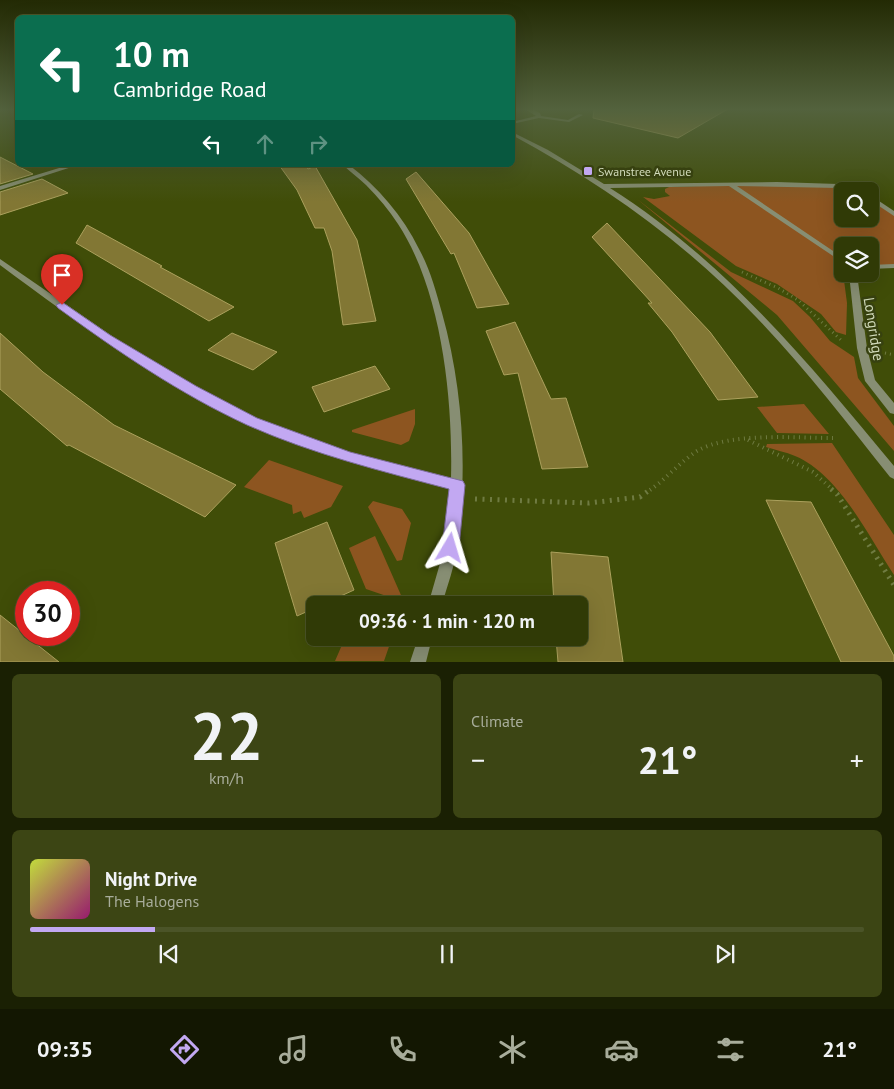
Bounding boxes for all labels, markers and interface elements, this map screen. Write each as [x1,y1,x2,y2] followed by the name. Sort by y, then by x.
[113,31,190,77] text: 10 m
[30,35,95,100] icon: left
[113,75,267,103] text: Cambridge Road
[198,130,226,158] icon: left
[251,130,279,158] icon: ahead
[304,130,332,158] icon: right
[598,164,691,179] place label: Swanstree Avenue
[582,165,594,177] marker: Swanstree Avenue
[834,182,879,282] map controls
[834,182,879,227] button: search
[834,237,879,282] button: layers
[41,254,83,305] pin
[48,261,76,289] icon: arrive
[860,296,888,362] street label: Longridge
[423,521,475,573] position arrow
[15,581,80,646] speed limit sign: 30
[359,609,535,633] text: 09:36 · 1 min · 120 m
[190,693,263,777] text: 22
[471,711,523,731] text: Climate
[638,735,697,784] text: 21°
[471,741,485,778] text: −
[850,741,864,778] text: +
[209,768,244,788] text: km/h
[105,867,197,891] text: Night Drive
[105,891,199,911] text: The Halogens
[155,940,183,968] icon: previous
[433,940,461,968] icon: pause
[711,940,739,968] icon: next
[167,1032,202,1067] icon: directions
[276,1032,311,1067] icon: music
[385,1032,420,1067] icon: phone
[495,1032,530,1067] icon: climate
[604,1032,639,1067] icon: car
[713,1032,748,1067] icon: filters
[37,1035,93,1063] text: 09:35
[822,1035,857,1063] text: 21°

